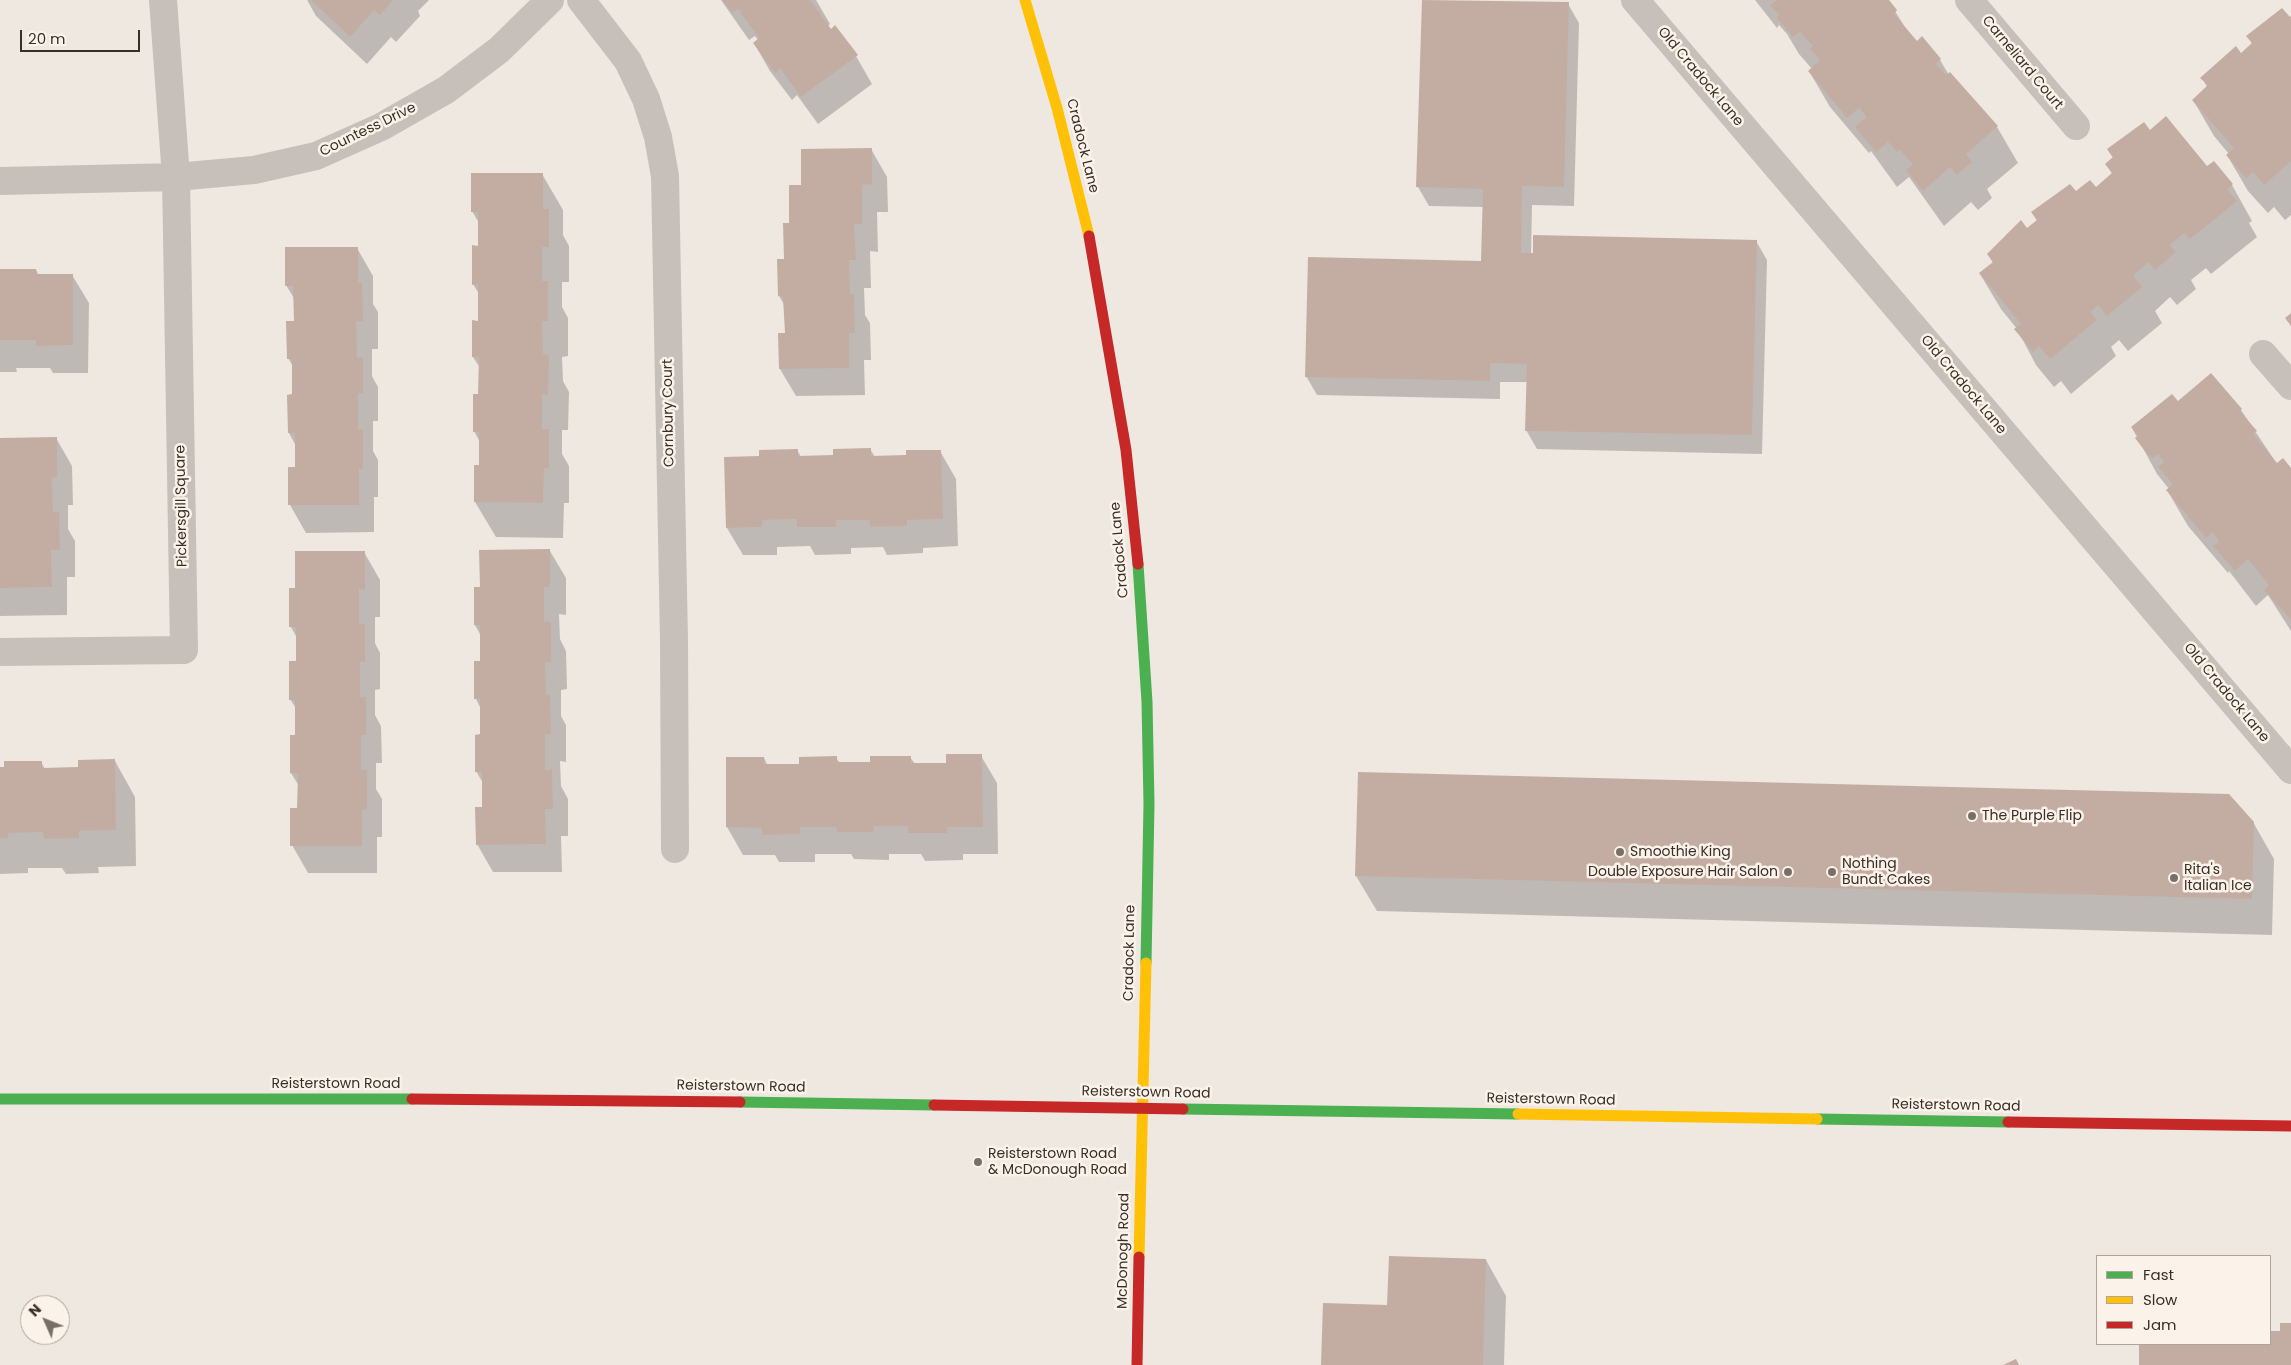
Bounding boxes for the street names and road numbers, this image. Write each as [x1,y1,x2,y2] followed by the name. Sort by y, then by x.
[1978,13,2066,113] street label: Carneliard Court
[1654,24,1746,130] street label: Old Cradock Lane
[1062,97,1102,195] street label: Cradock Lane
[317,99,419,161] street label: Countess Drive
[1917,332,2009,438] street label: Old Cradock Lane
[660,359,678,467] street label: Cornbury Court
[173,445,191,567] street label: Pickersgill Square
[1107,501,1133,599] street label: Cradock Lane
[2180,640,2272,746] street label: Old Cradock Lane
[1121,905,1139,1001] street label: Cradock Lane
[272,1076,400,1092] street label: Reisterstown Road
[676,1077,806,1097] street label: Reisterstown Road
[1081,1083,1211,1103] street label: Reisterstown Road
[1486,1090,1616,1110] street label: Reisterstown Road
[1891,1096,2021,1116] street label: Reisterstown Road
[1115,1193,1133,1309] street label: McDonogh Road

